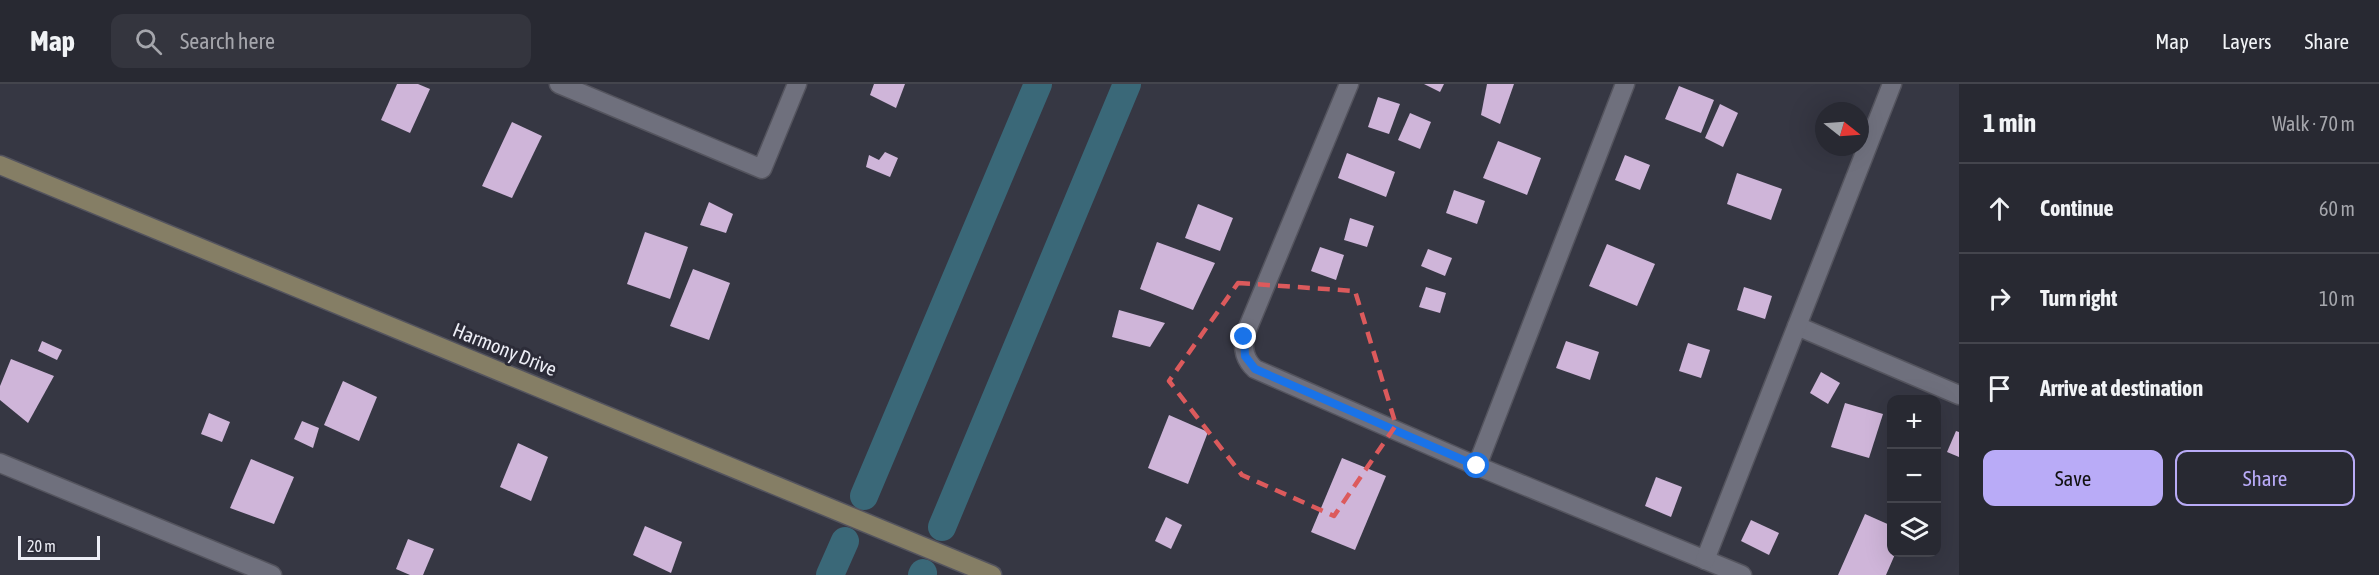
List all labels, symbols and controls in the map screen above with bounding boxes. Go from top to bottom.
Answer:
search box [111,14,531,68]
text: Map [30,25,75,57]
icon: search [132,25,165,58]
text: Search here [180,28,275,54]
text: Map [2155,29,2189,53]
text: Layers [2222,29,2272,53]
text: Share [2305,29,2349,53]
north arrow [1815,102,1869,156]
text: 1 min [1983,108,2036,138]
text: Walk · 70 m [2272,112,2355,135]
icon: ahead [1983,192,2016,225]
text: Continue [2040,195,2114,221]
text: 60 m [2319,197,2355,220]
icon: right [1983,282,2016,315]
text: Turn right [2040,285,2117,311]
text: 10 m [2319,287,2355,310]
street label: Harmony Drive [450,318,560,380]
route end [1230,323,1256,349]
icon: arrive [1983,372,2016,405]
text: Arrive at destination [2040,375,2203,401]
map controls [1887,395,1941,557]
button: + [1887,395,1941,449]
button: − [1887,449,1941,503]
button: Save [1983,450,2163,506]
button: Share [2175,450,2355,506]
route start [1463,452,1489,478]
button: layers [1887,503,1941,557]
scale bar [18,533,100,560]
text: 20 m [27,537,56,555]

